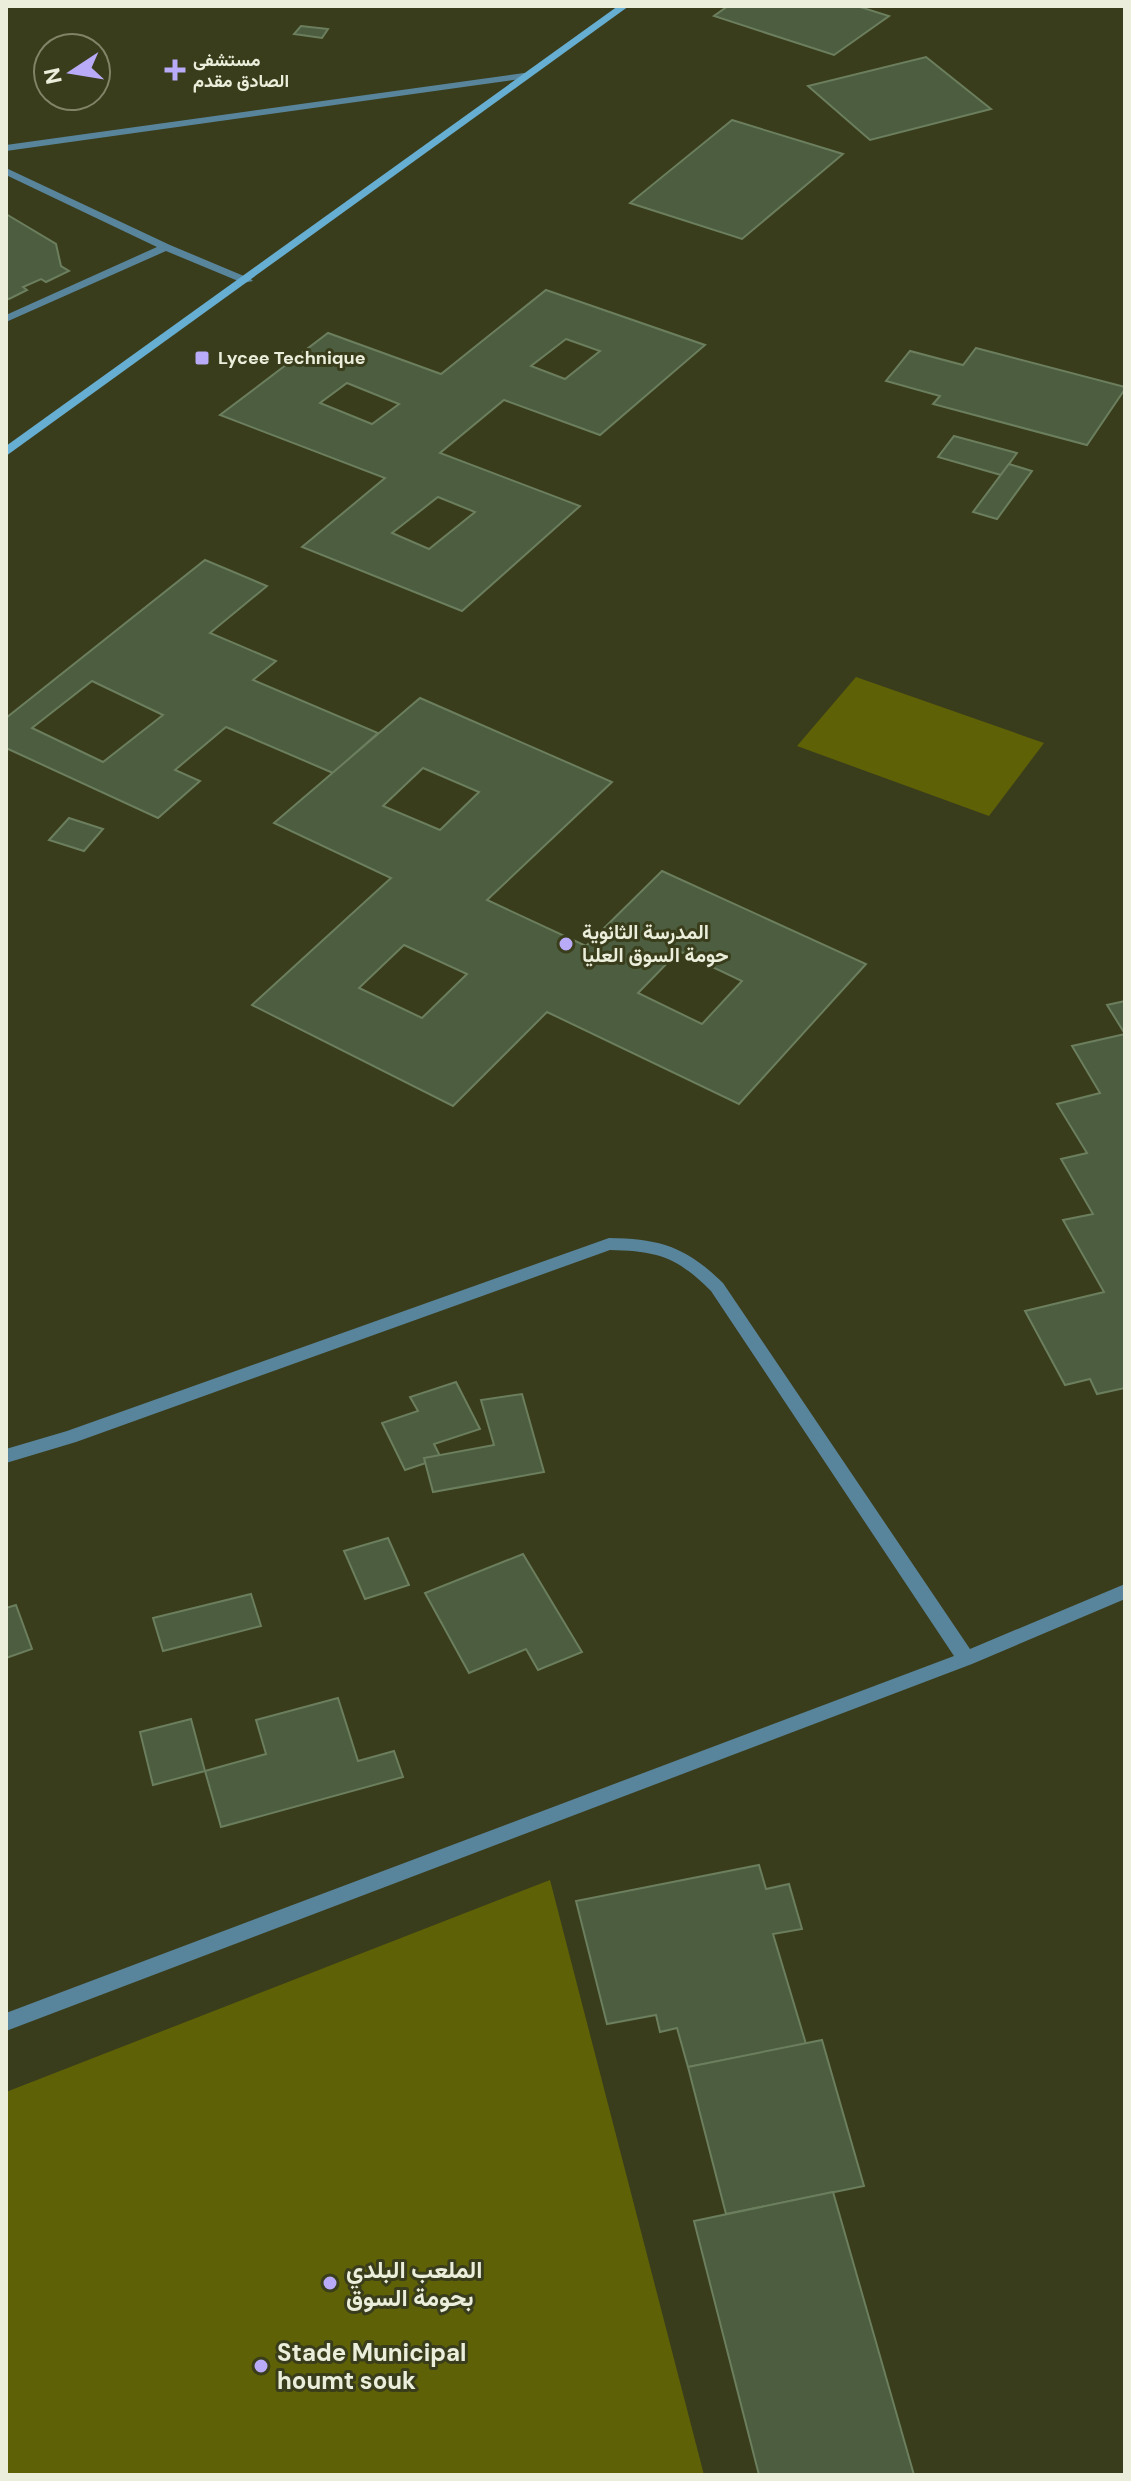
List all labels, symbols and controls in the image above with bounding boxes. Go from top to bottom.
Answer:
north arrow [32,32,112,112]
place label: مستشفى الصادق مقدم [193,48,289,93]
marker: مستشفى الصادق مقدم [164,59,186,81]
text: N [37,65,69,87]
place label: Lycee Technique [218,346,366,370]
marker: Lycee Technique [193,349,211,367]
place label: المدرسة الثانوية حومة السوق العليا [582,919,729,968]
marker: المدرسة الثانوية حومة السوق العليا [557,935,575,953]
place label: الملعب البلدي بحومة السوق [346,2254,482,2313]
marker: الملعب البلدي بحومة السوق [321,2274,339,2292]
place label: Stade Municipal houmt souk [277,2337,467,2396]
marker: Stade Municipal houmt souk [252,2357,270,2375]

